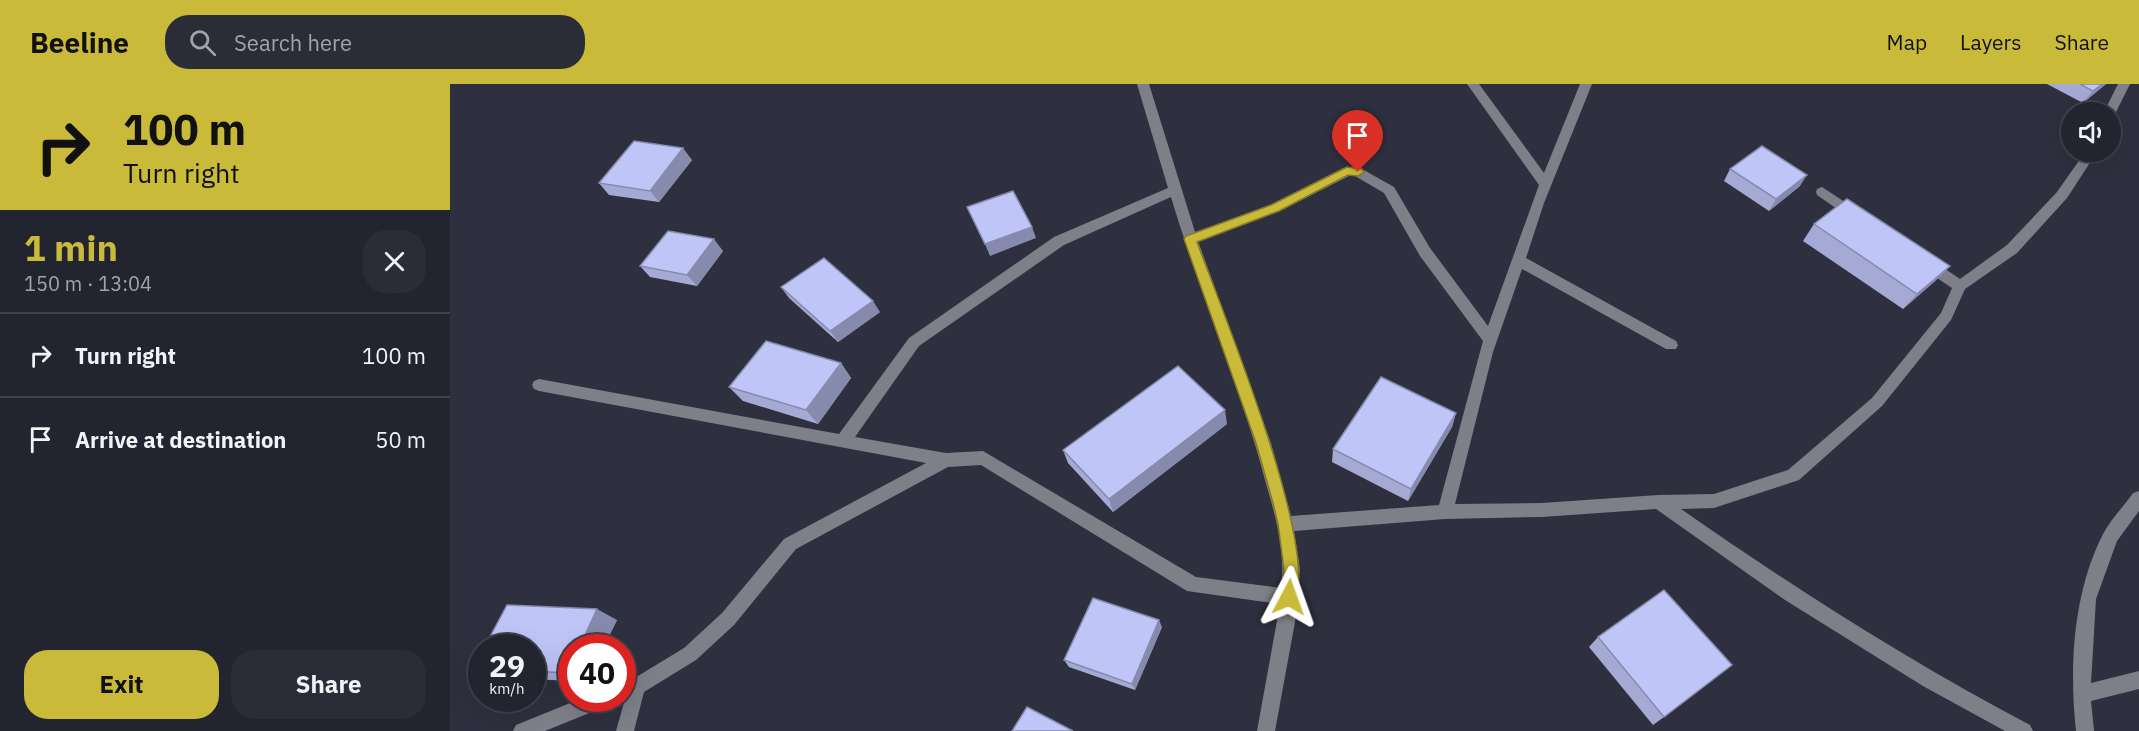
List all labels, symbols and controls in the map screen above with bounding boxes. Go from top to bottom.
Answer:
search box [165,15,585,69]
text: Beeline [30,24,129,61]
icon: search [186,26,219,59]
text: Search here [234,28,352,57]
text: Map [1887,28,1927,56]
text: Layers [1960,28,2022,56]
text: Share [2055,28,2109,56]
text: 100 m [123,102,246,157]
map controls [2061,102,2121,162]
button: sound [2061,102,2121,162]
icon: right [24,108,102,186]
pin [1332,110,1383,172]
icon: arrive [1341,119,1374,152]
text: Turn right [123,155,240,190]
text: 1 min [24,224,118,271]
button: close [363,230,426,293]
text: 150 m · 13:04 [24,270,152,297]
icon: right [24,339,57,372]
text: Turn right [75,341,176,370]
text: 100 m [362,341,426,370]
icon: arrive [24,423,57,456]
text: Arrive at destination [75,425,286,454]
text: 50 m [375,425,426,454]
position arrow [1257,565,1321,629]
speed limit sign: 40 [558,634,636,712]
text: 29 [489,646,525,685]
button: Exit [24,650,219,719]
button: Share [231,650,426,719]
text: km/h [489,679,525,698]

